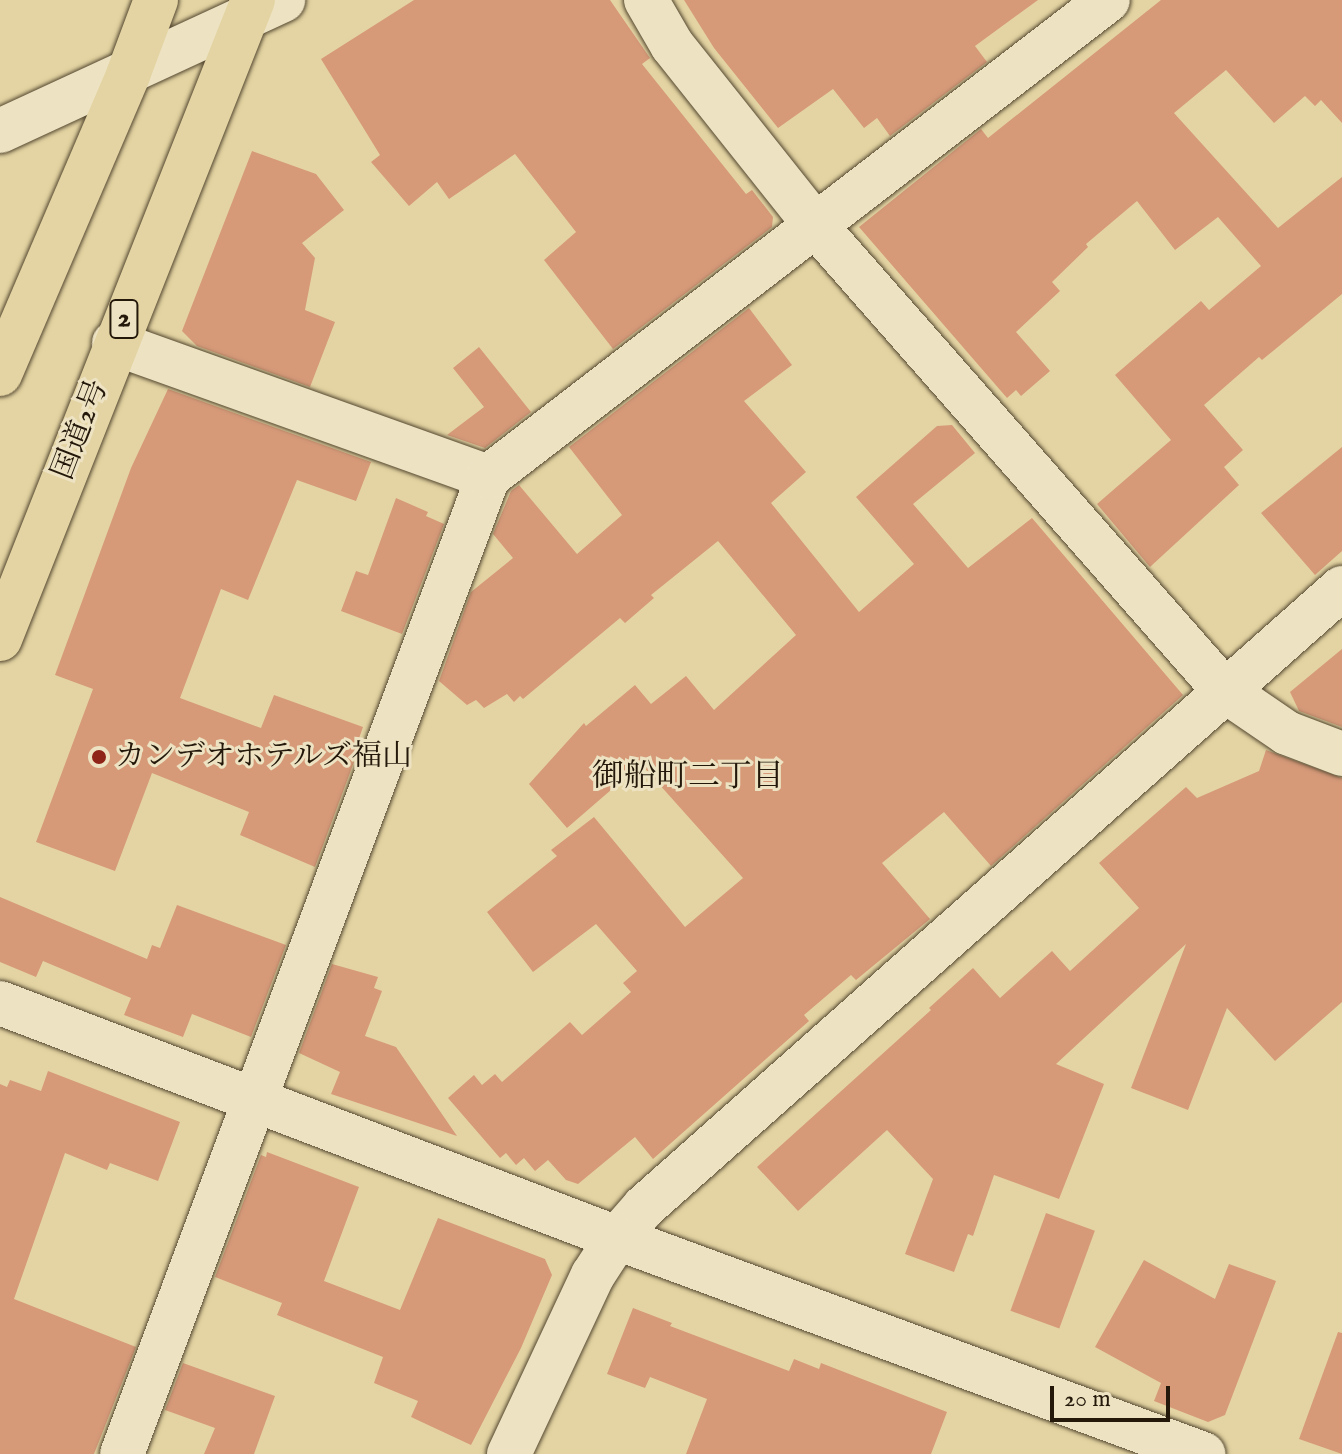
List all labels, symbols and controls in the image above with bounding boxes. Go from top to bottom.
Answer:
road number: 2 [108,295,140,343]
street label: 国道2号 [46,375,116,485]
place label: カンデオホテルズ福山 [115,739,415,775]
marker: カンデオホテルズ福山 [90,748,108,766]
district label: 御船町二丁目 [592,759,784,797]
scale bar [1054,1370,1174,1420]
text: 20 m [1064,1384,1111,1415]

